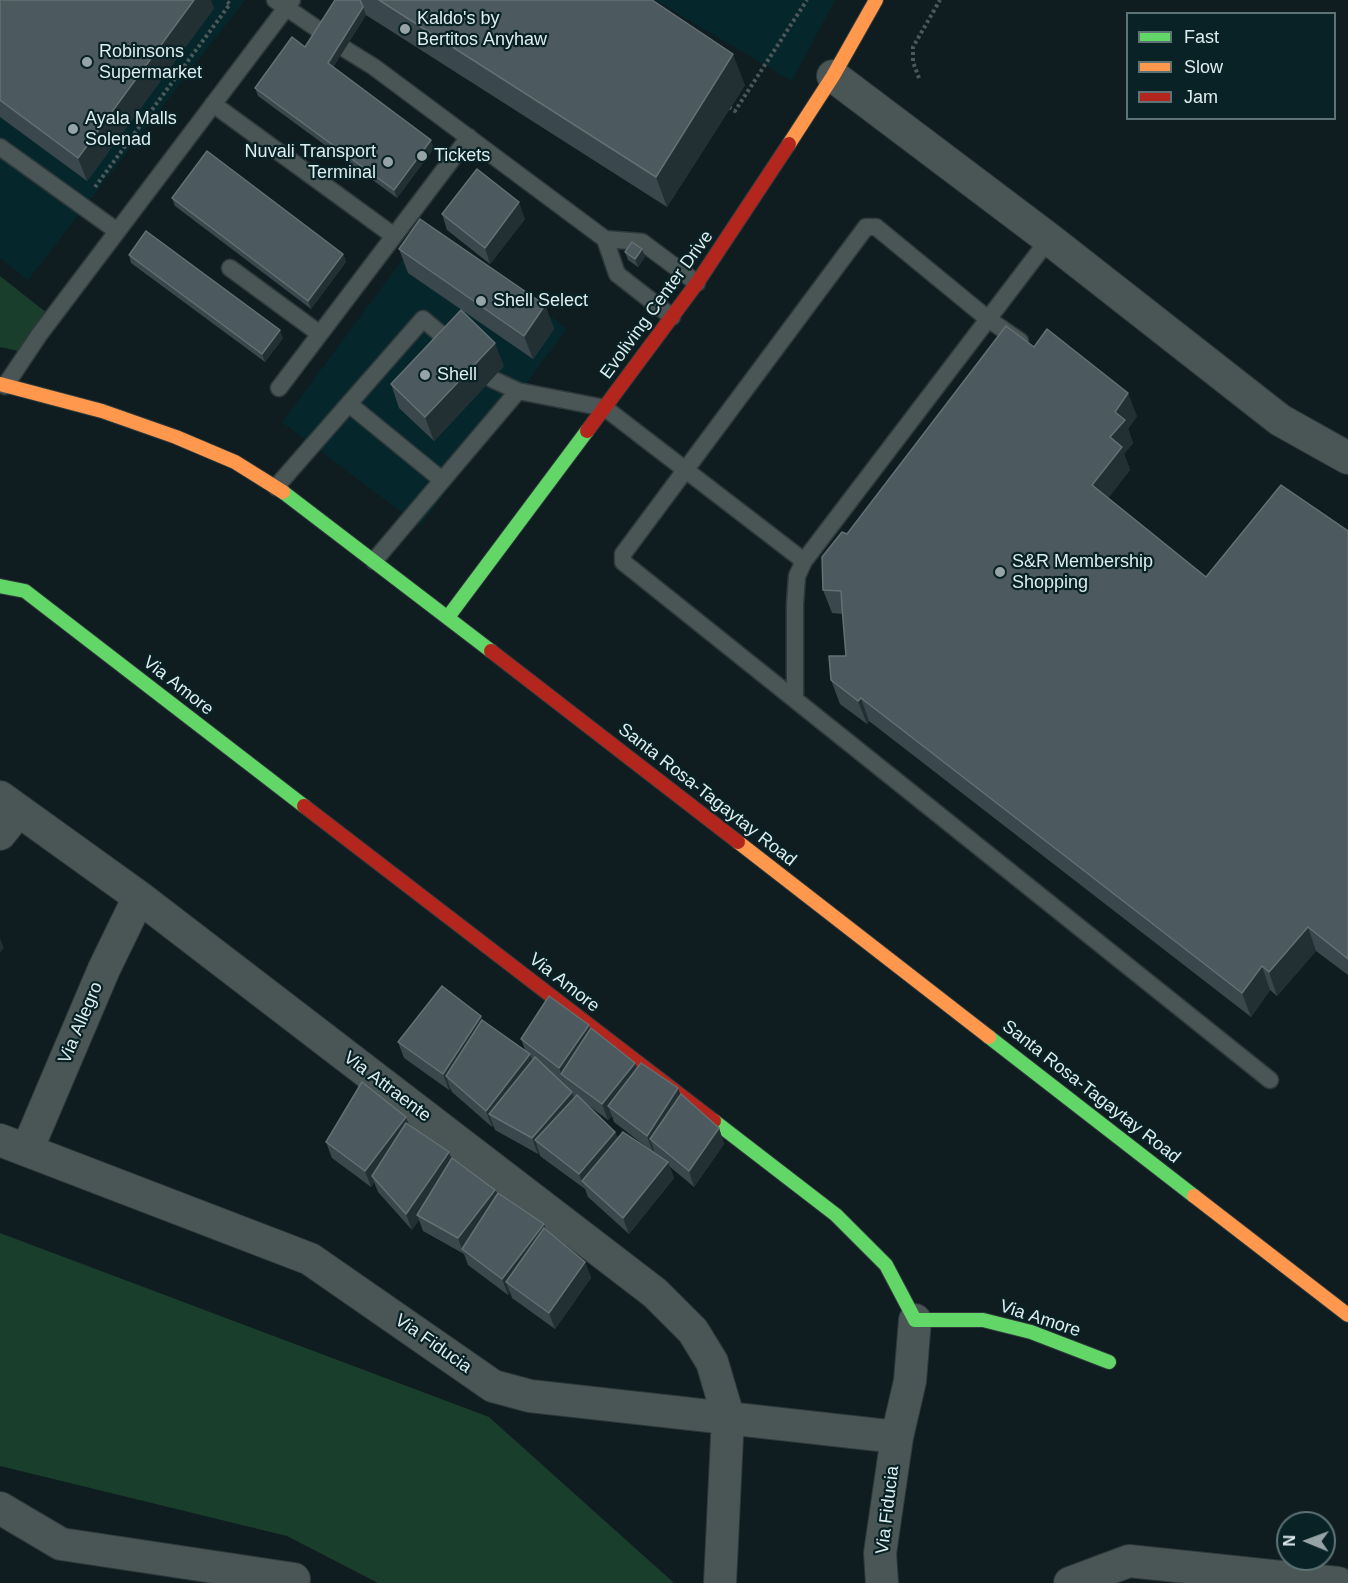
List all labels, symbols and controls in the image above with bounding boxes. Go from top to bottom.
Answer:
place label: Kaldo's by Bertitos Anyhaw [417,8,547,50]
legend [1126,12,1336,120]
marker: Kaldo's by Bertitos Anyhaw [398,22,412,36]
text: Fast [1184,27,1219,47]
place label: Robinsons Supermarket [99,41,202,84]
marker: Robinsons Supermarket [80,55,94,69]
text: Slow [1184,57,1223,77]
text: Jam [1184,87,1218,107]
place label: Ayala Malls Solenad [85,108,177,150]
marker: Ayala Malls Solenad [66,122,80,136]
place label: Nuvali Transport Terminal [245,141,376,184]
place label: Tickets [434,145,490,167]
marker: Tickets [415,149,429,163]
marker: Nuvali Transport Terminal [381,155,395,169]
street label: Evoliving Center Drive [596,227,718,383]
place label: Shell Select [493,290,588,312]
marker: Shell Select [474,294,488,308]
place label: Shell [437,364,477,386]
marker: Shell [418,368,432,382]
place label: S&R Membership Shopping [1012,551,1153,594]
marker: S&R Membership Shopping [993,565,1007,579]
street label: Via Amore [138,652,218,720]
street label: Santa Rosa-Tagaytay Road [614,719,800,871]
street label: Via Amore [524,949,604,1017]
street label: Via Allegro [54,979,108,1067]
street label: Santa Rosa-Tagaytay Road [998,1016,1184,1168]
street label: Via Attraente [339,1047,435,1127]
street label: Via Amore [997,1296,1083,1342]
street label: Via Fiducia [390,1310,476,1378]
street label: Via Fiducia [872,1465,904,1555]
north arrow [1276,1511,1336,1571]
text: N [1281,1535,1298,1547]

